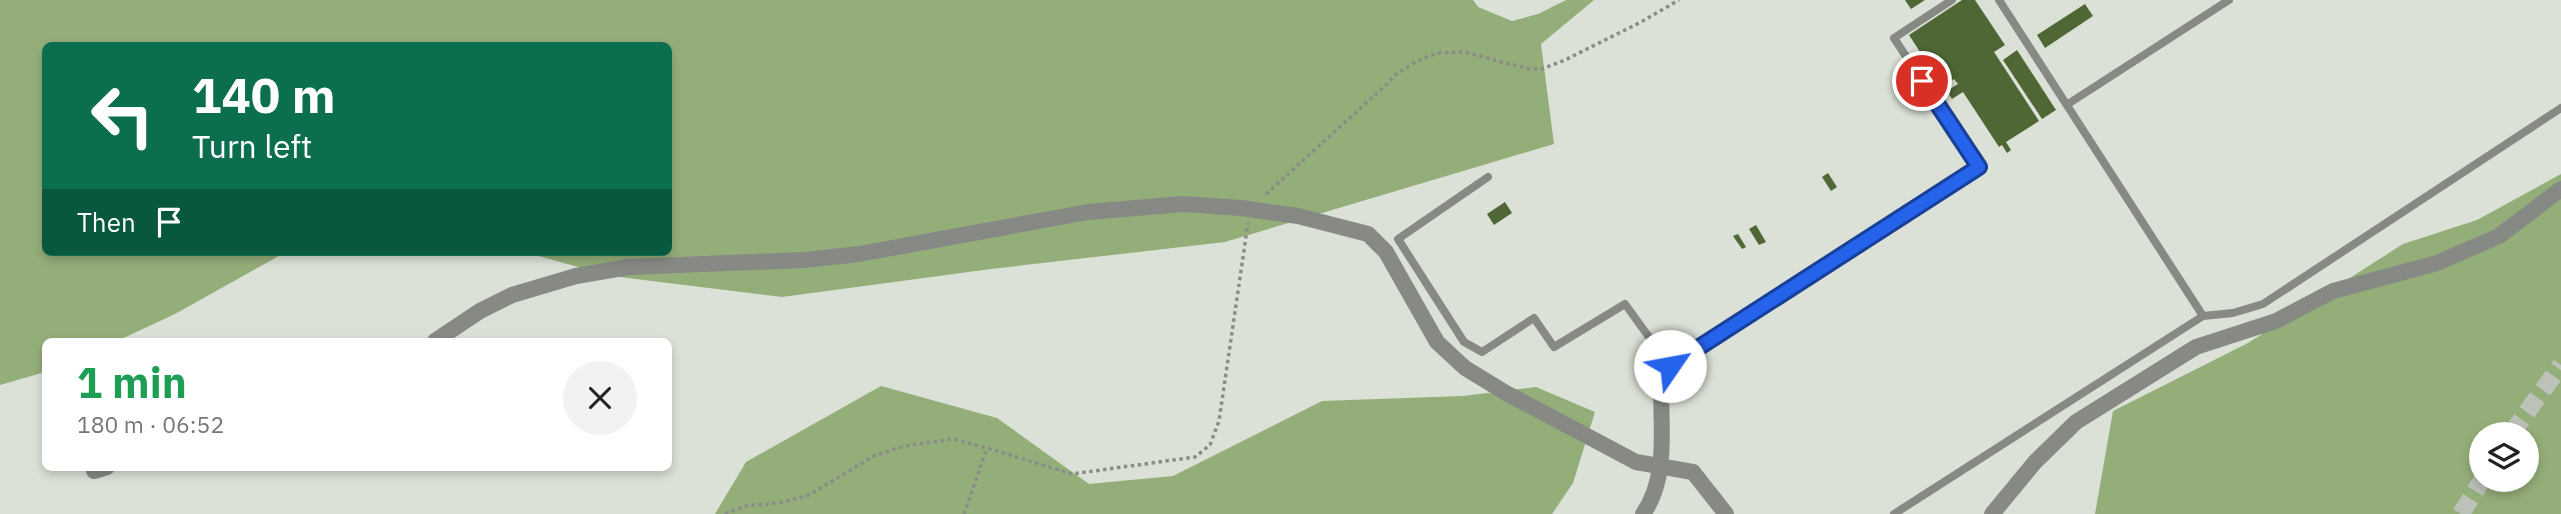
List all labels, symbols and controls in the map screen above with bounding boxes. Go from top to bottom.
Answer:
pin [1892,51,1952,111]
icon: arrive [1903,62,1941,100]
text: 140 m [192,63,336,126]
icon: left [77,70,168,161]
text: Turn left [192,125,312,167]
icon: arrive [150,203,188,241]
text: Then [77,205,136,239]
position arrow [1633,329,1707,403]
text: 1 min [77,355,187,410]
button: close [563,361,637,435]
text: 180 m · 06:52 [77,409,224,439]
map controls [2469,422,2539,492]
button: layers [2469,422,2539,492]

